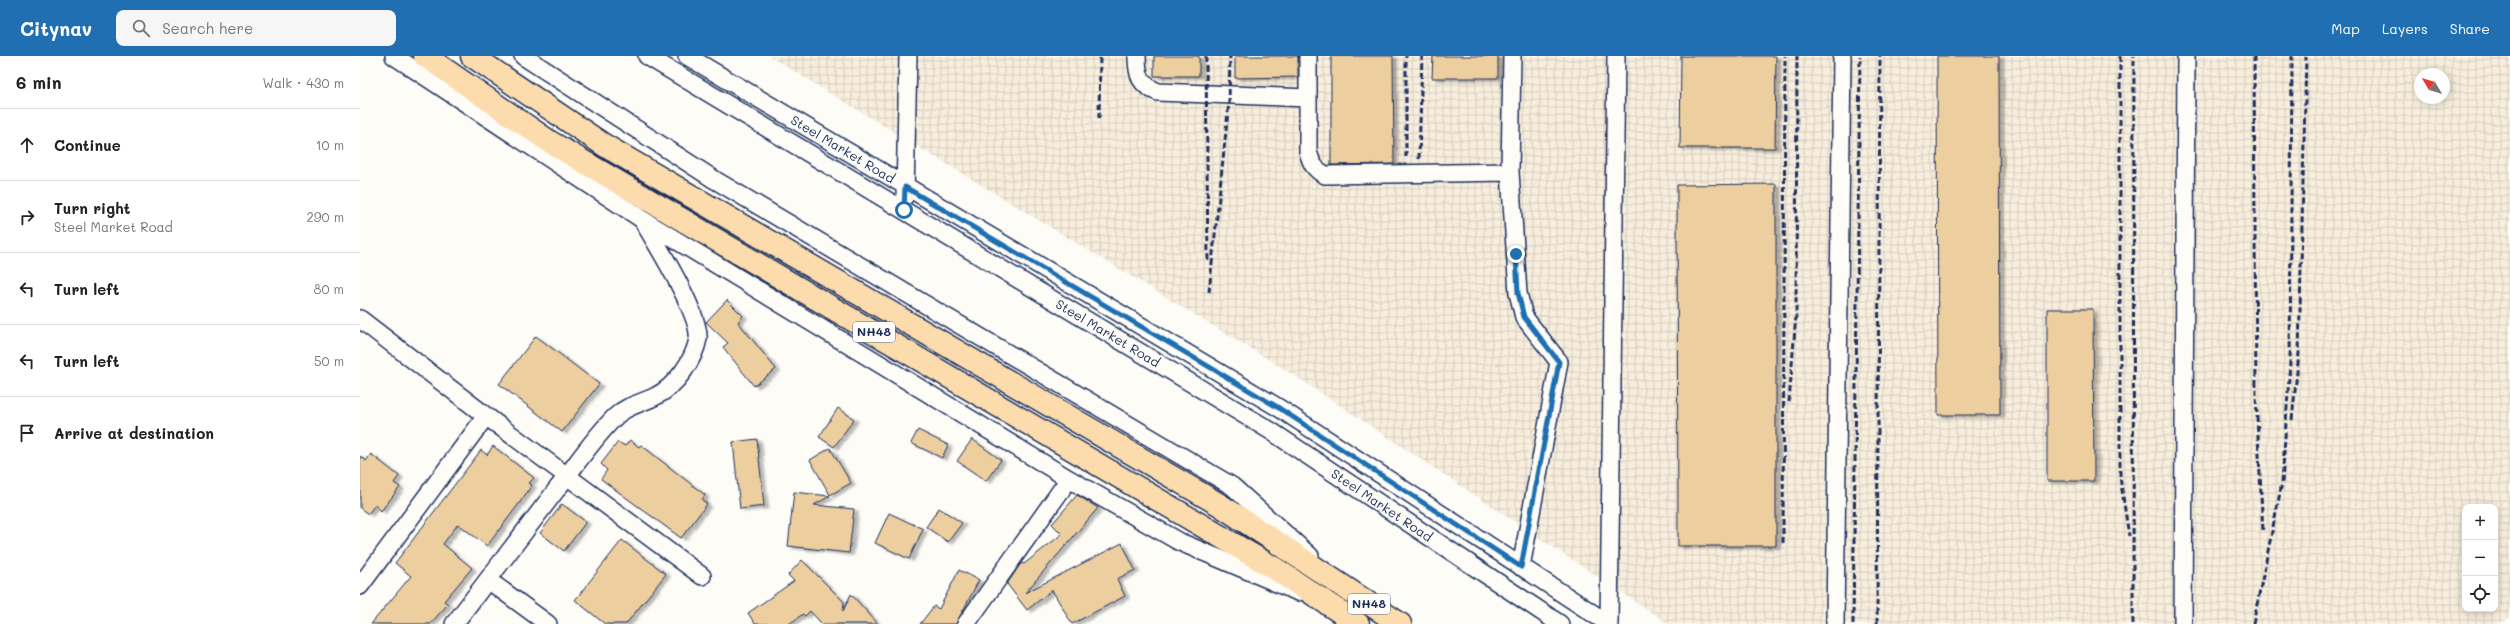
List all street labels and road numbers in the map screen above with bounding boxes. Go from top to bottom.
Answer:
street label: Steel Market Road [788,111,899,186]
street label: Steel Market Road [1053,295,1164,370]
road number: NH48 [853,322,895,342]
street label: Steel Market Road [1328,464,1436,545]
road number: NH48 [1348,594,1390,614]

